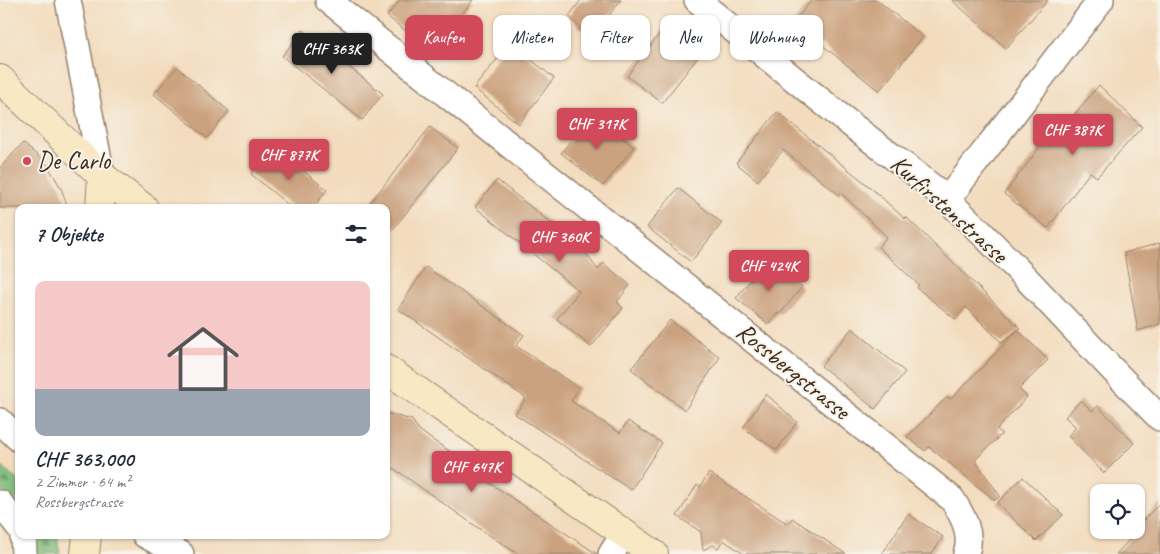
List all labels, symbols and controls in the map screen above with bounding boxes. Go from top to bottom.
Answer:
chip: Kaufen [405,15,483,60]
chip: Mieten [493,15,571,60]
chip: Filter [581,15,650,60]
chip: Neu [660,15,720,60]
chip: Wohnung [730,15,823,60]
pin: CHF 363K [280,32,384,75]
text: CHF 363K [303,39,361,59]
pin: CHF 317K [545,108,649,150]
text: CHF 317K [568,114,626,134]
pin: CHF 387K [1021,114,1125,156]
text: CHF 387K [1044,120,1102,140]
pin: CHF 877K [237,138,341,181]
place label: De Carlo [37,145,111,177]
text: CHF 877K [260,145,318,165]
street label: Kurfirstenstrasse [884,148,1016,271]
marker: De Carlo [21,155,33,167]
icon: filters [342,220,370,248]
pin: CHF 360K [508,220,612,263]
text: 7 Objekte [35,221,103,247]
text: CHF 360K [531,227,589,247]
pin: CHF 424K [717,250,821,292]
text: CHF 424K [740,256,798,276]
icon: home [158,314,248,404]
street label: Rossbergstrasse [730,315,858,428]
text: CHF 363,000 [35,446,133,472]
pin: CHF 647K [420,450,524,493]
text: CHF 647K [443,457,501,477]
text: 2 Zimmer · 64 m² [35,472,130,492]
map controls [1090,484,1145,539]
button: locate [1090,484,1145,539]
text: Rossbergstrasse [35,492,123,512]

